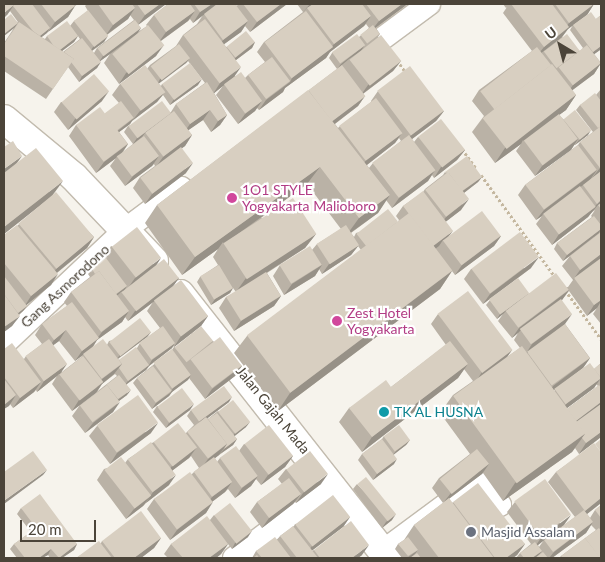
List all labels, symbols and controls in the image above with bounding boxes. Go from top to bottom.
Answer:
north arrow [535,20,585,70]
text: U [541,23,560,43]
place label: 1O1 STYLE Yogyakarta Malioboro [242,182,376,214]
marker: 1O1 STYLE Yogyakarta Malioboro [226,192,238,204]
street label: Gang Asmorodono [17,241,113,331]
place label: Zest Hotel Yogyakarta [347,305,415,338]
marker: Zest Hotel Yogyakarta [331,315,343,327]
street label: Jalan Gajah Mada [233,363,313,457]
place label: TK AL HUSNA [394,404,484,420]
marker: TK AL HUSNA [378,406,390,418]
scale bar [22,510,99,542]
text: 20 m [28,520,62,538]
place label: Masjid Assalam [481,524,575,540]
marker: Masjid Assalam [465,526,477,538]

